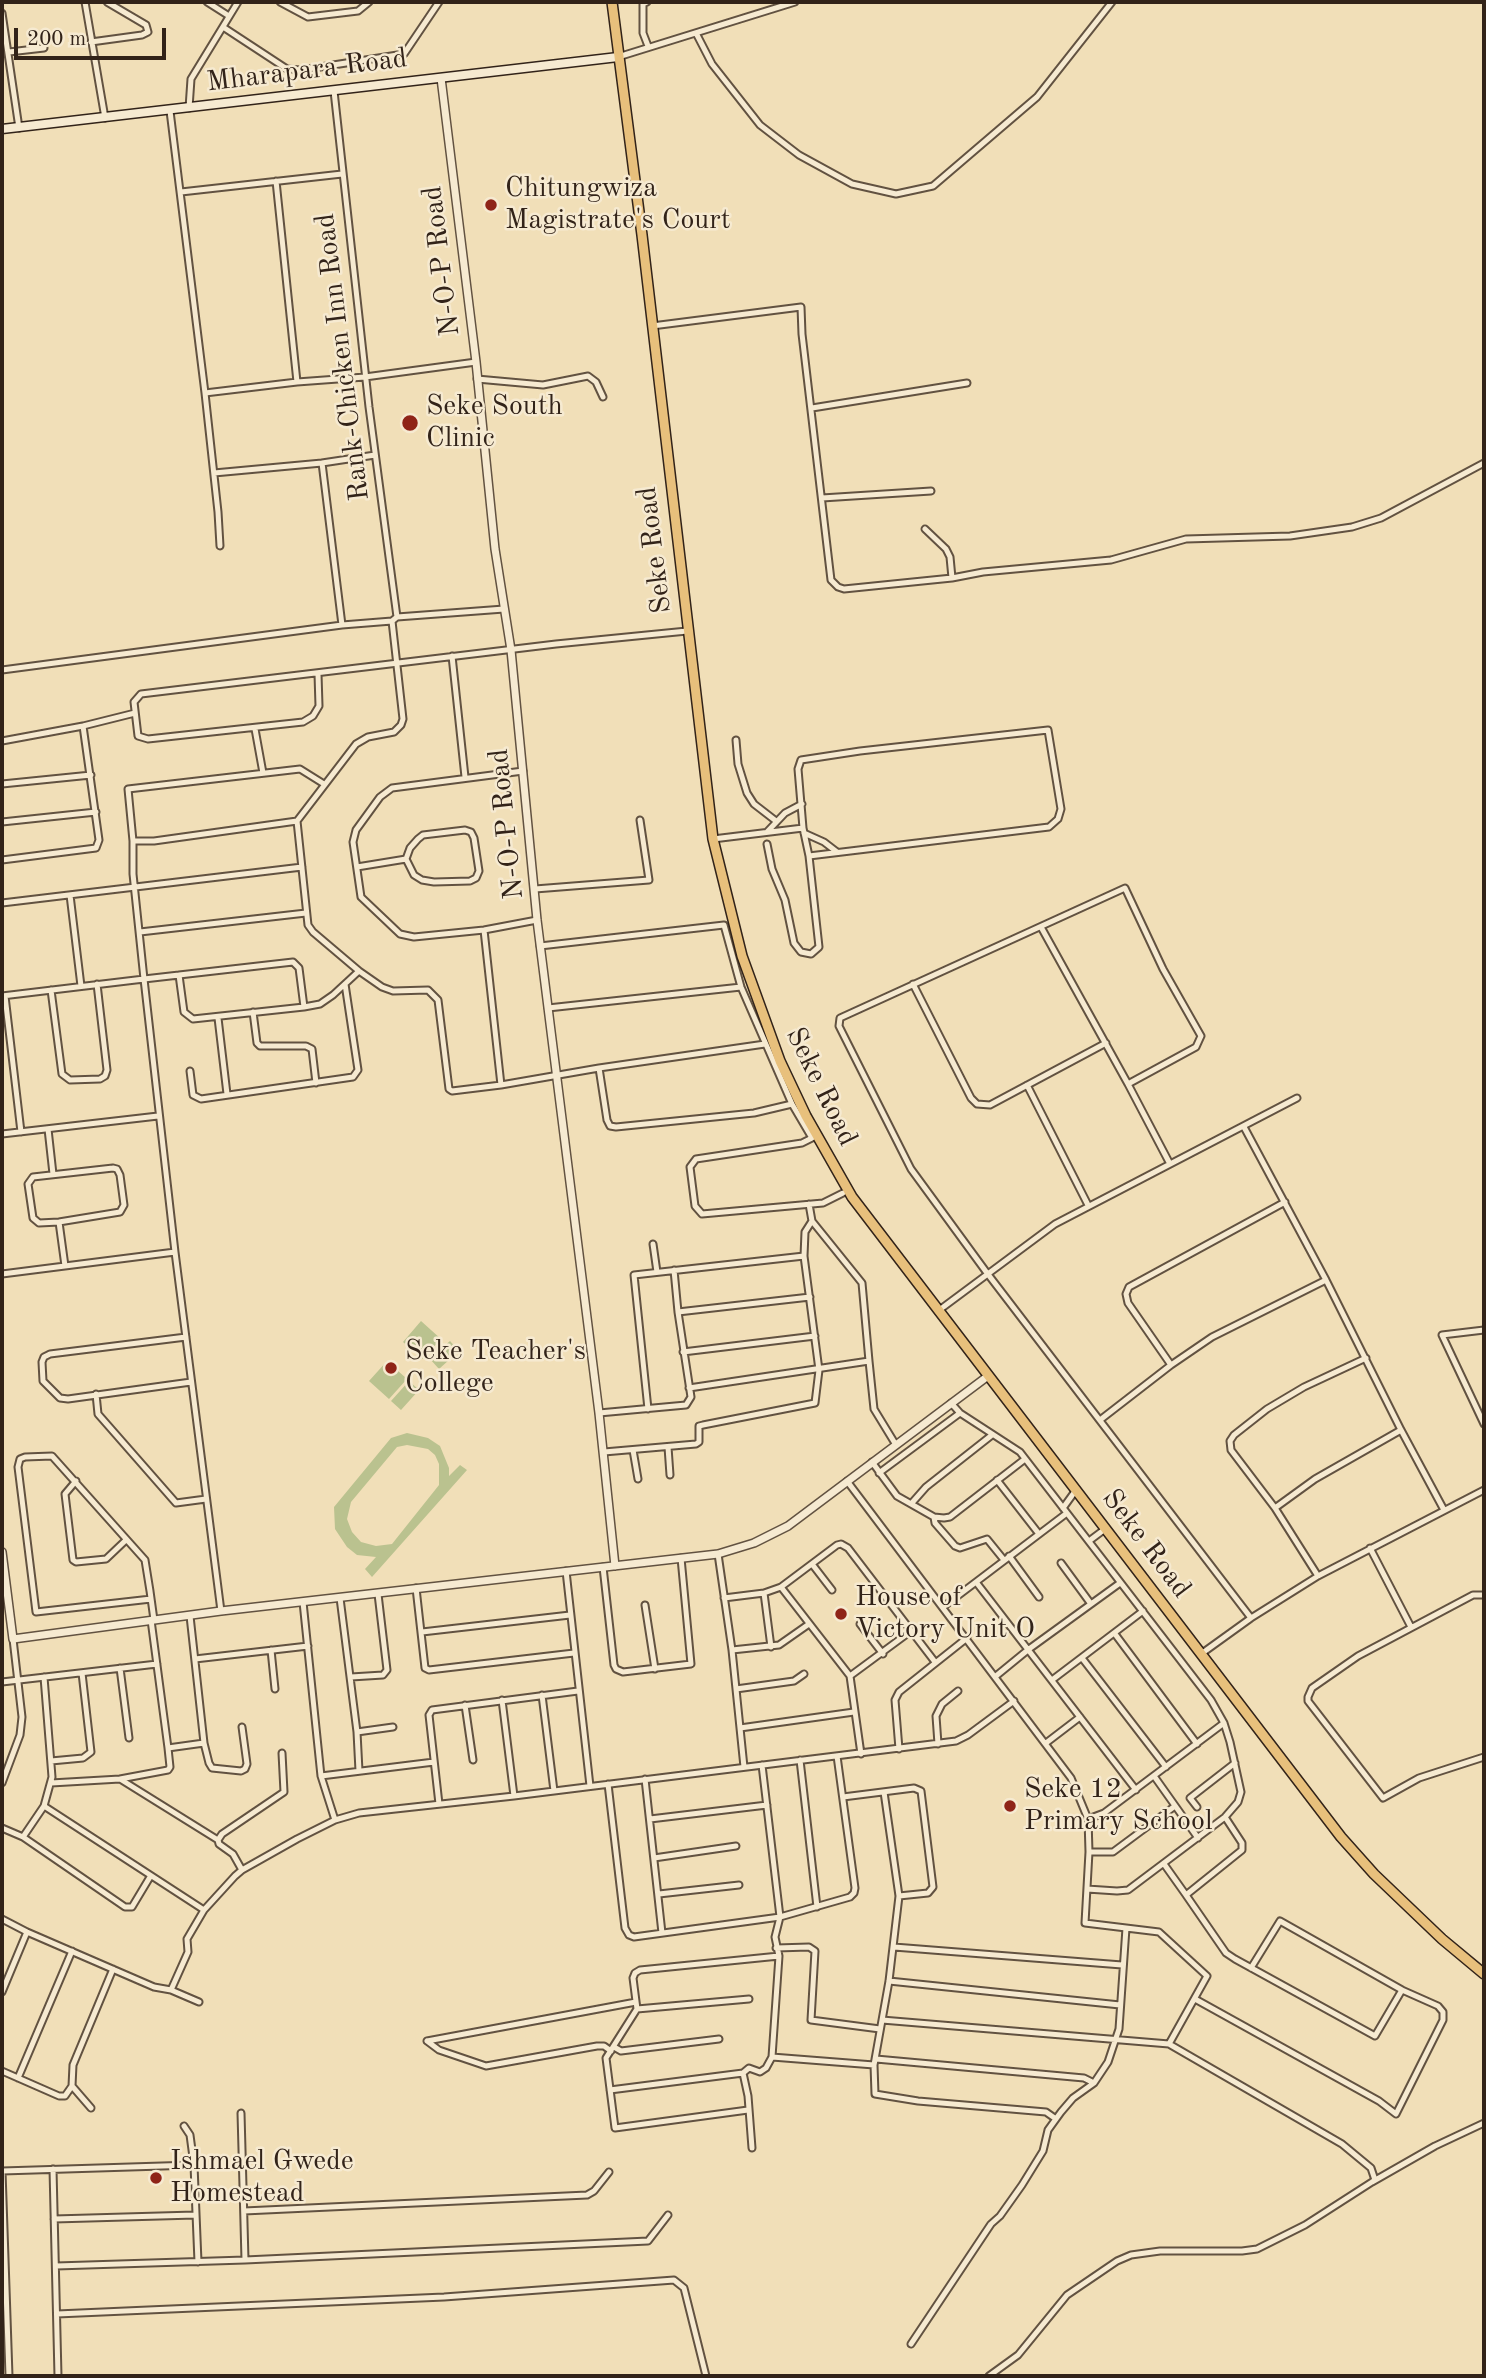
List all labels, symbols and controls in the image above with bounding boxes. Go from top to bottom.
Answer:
scale bar [18,14,170,58]
text: 200 m [27,29,86,50]
street label: Mharapara Road [205,42,409,100]
place label: Chitungwiza Magistrate's Court [505,172,731,238]
street label: N-O-P Road [416,184,468,338]
marker: Chitungwiza Magistrate's Court [483,197,499,213]
street label: Rank-Chicken Inn Road [309,211,377,503]
place label: Seke South Clinic [426,390,563,456]
marker: Seke South Clinic [400,413,420,433]
street label: Seke Road [631,484,679,616]
street label: N-O-P Road [482,747,532,901]
street label: Seke Road [778,1022,864,1152]
place label: Seke Teacher's College [405,1335,586,1401]
marker: Seke Teacher's College [383,1360,399,1376]
street label: Seke Road [1094,1483,1198,1605]
place label: House of Victory Unit O [855,1581,1035,1647]
marker: House of Victory Unit O [833,1606,849,1622]
place label: Seke 12 Primary School [1024,1773,1212,1839]
marker: Seke 12 Primary School [1002,1798,1018,1814]
place label: Ishmael Gwede Homestead [170,2145,354,2211]
marker: Ishmael Gwede Homestead [148,2170,164,2186]

